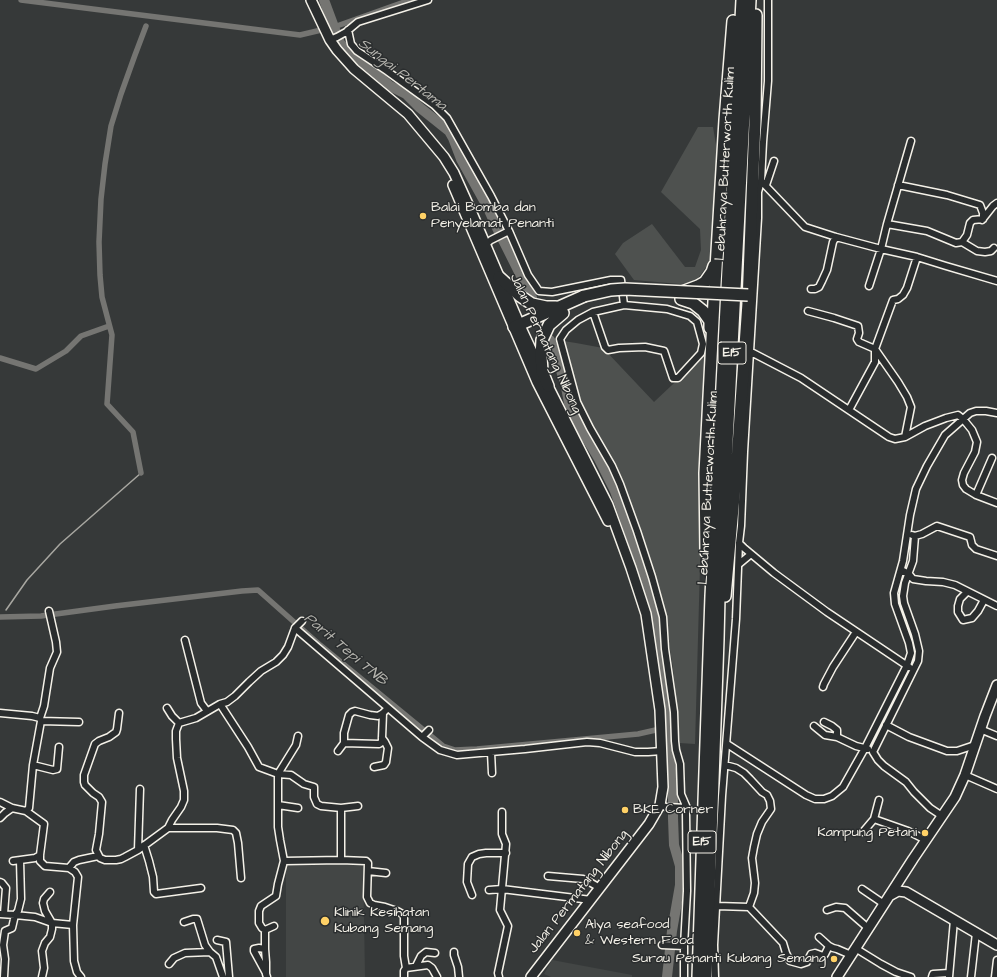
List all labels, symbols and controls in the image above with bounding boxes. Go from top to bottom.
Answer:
water label: Sungai Pertama [354,35,450,115]
street label: Lebuhraya Butterworth Kulim [713,67,739,261]
place label: Balai Bomba dan Penyelamat Penanti [431,200,554,232]
marker: Balai Bomba dan Penyelamat Penanti [418,211,428,221]
street label: Jalan Permatang Nibong [505,271,585,417]
road number: E15 [718,342,746,364]
street label: Lebuhraya Butterworth Kulim [696,391,722,585]
water label: Parit Tepi TNB [300,610,390,690]
place label: BKE Corner [633,802,713,818]
marker: BKE Corner [620,805,630,815]
place label: Kampung Petani [817,825,917,841]
street label: Jalan Permatang Nibong [526,827,632,957]
marker: Kampung Petani [920,828,930,838]
road number: E15 [688,831,716,853]
place label: Klinik Kesihatan Kubang Semang [334,905,433,938]
marker: Klinik Kesihatan Kubang Semang [319,915,331,927]
place label: Alya seafood & Western Food [585,917,694,950]
marker: Alya seafood & Western Food [572,928,582,938]
place label: Surau Penanti Kubang Semang [632,951,826,967]
marker: Surau Penanti Kubang Semang [829,954,839,964]

